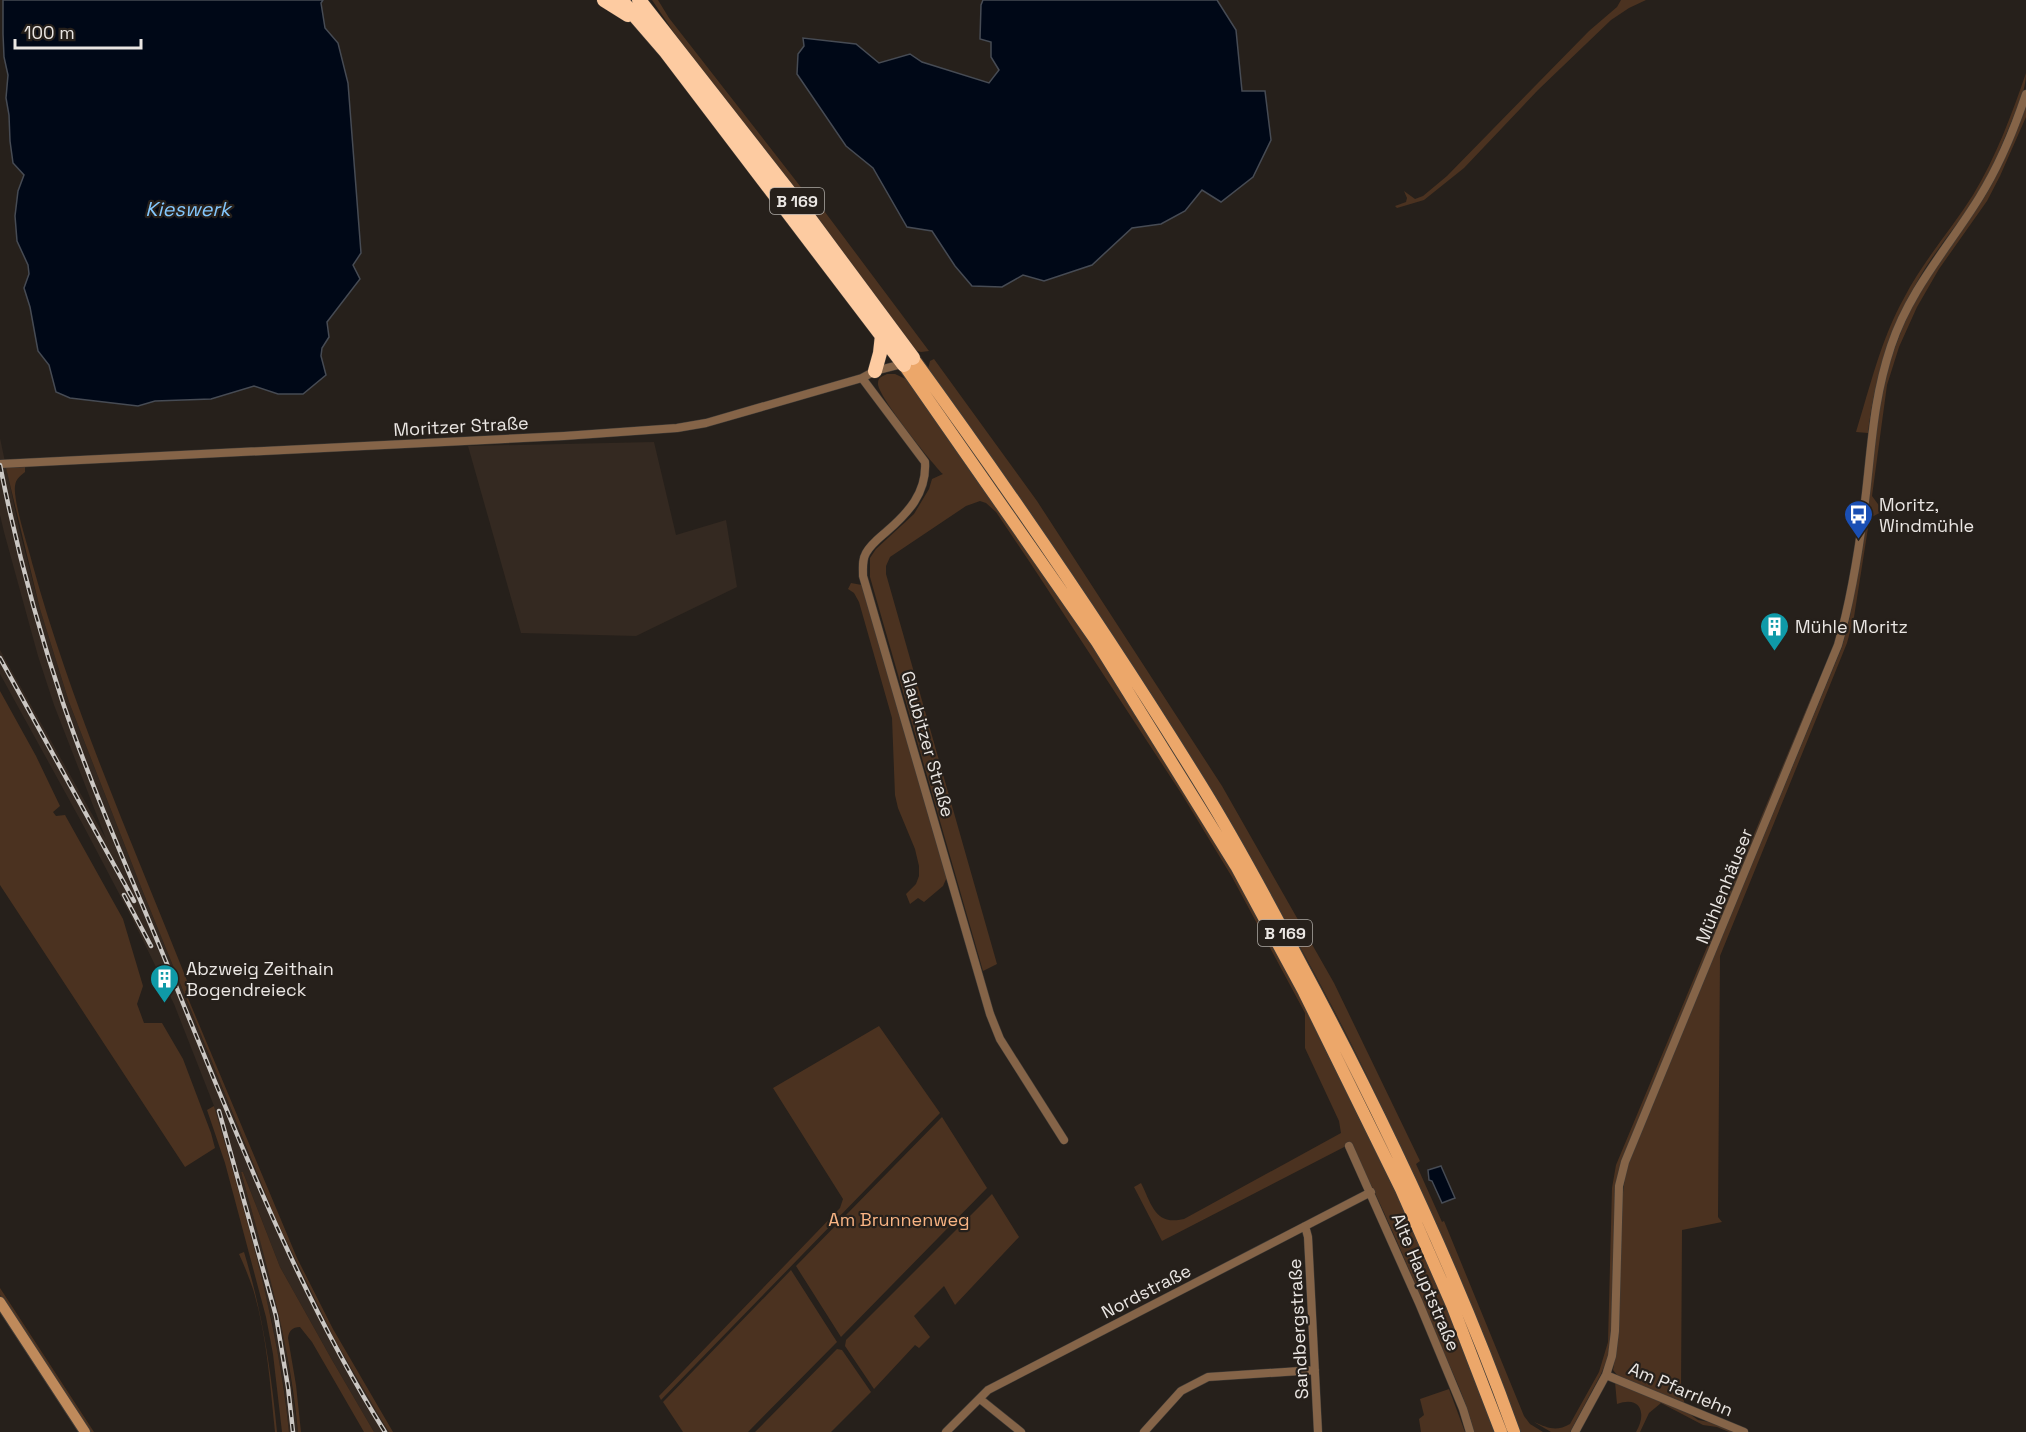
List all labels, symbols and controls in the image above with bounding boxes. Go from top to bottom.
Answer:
scale bar [15,12,141,50]
text: 100 m [24,21,75,44]
road number: B 169 [770,188,824,214]
water label: Kieswerk [145,196,233,222]
street label: Moritzer Straße [393,411,529,441]
place label: Moritz, Windmühle [1879,493,1974,537]
bus stop icon: Moritz, Windmühle [1842,498,1874,540]
building icon: Mühle Moritz [1758,610,1790,652]
place label: Mühle Moritz [1795,615,1908,638]
street label: Glaubitzer Straße [896,668,960,820]
street label: Mühlenhäuser [1690,825,1758,947]
road number: B 169 [1258,920,1312,946]
place label: Abzweig Zeithain Bogendreieck [186,957,334,1001]
building icon: Abzweig Zeithain Bogendreieck [149,962,181,1004]
park label: Am Brunnenweg [828,1208,970,1231]
street label: Alte Hauptstraße [1387,1209,1465,1355]
street label: Sandbergstraße [1283,1258,1313,1400]
street label: Nordstraße [1097,1259,1195,1323]
street label: Am Pfarrlehn [1625,1357,1737,1421]

